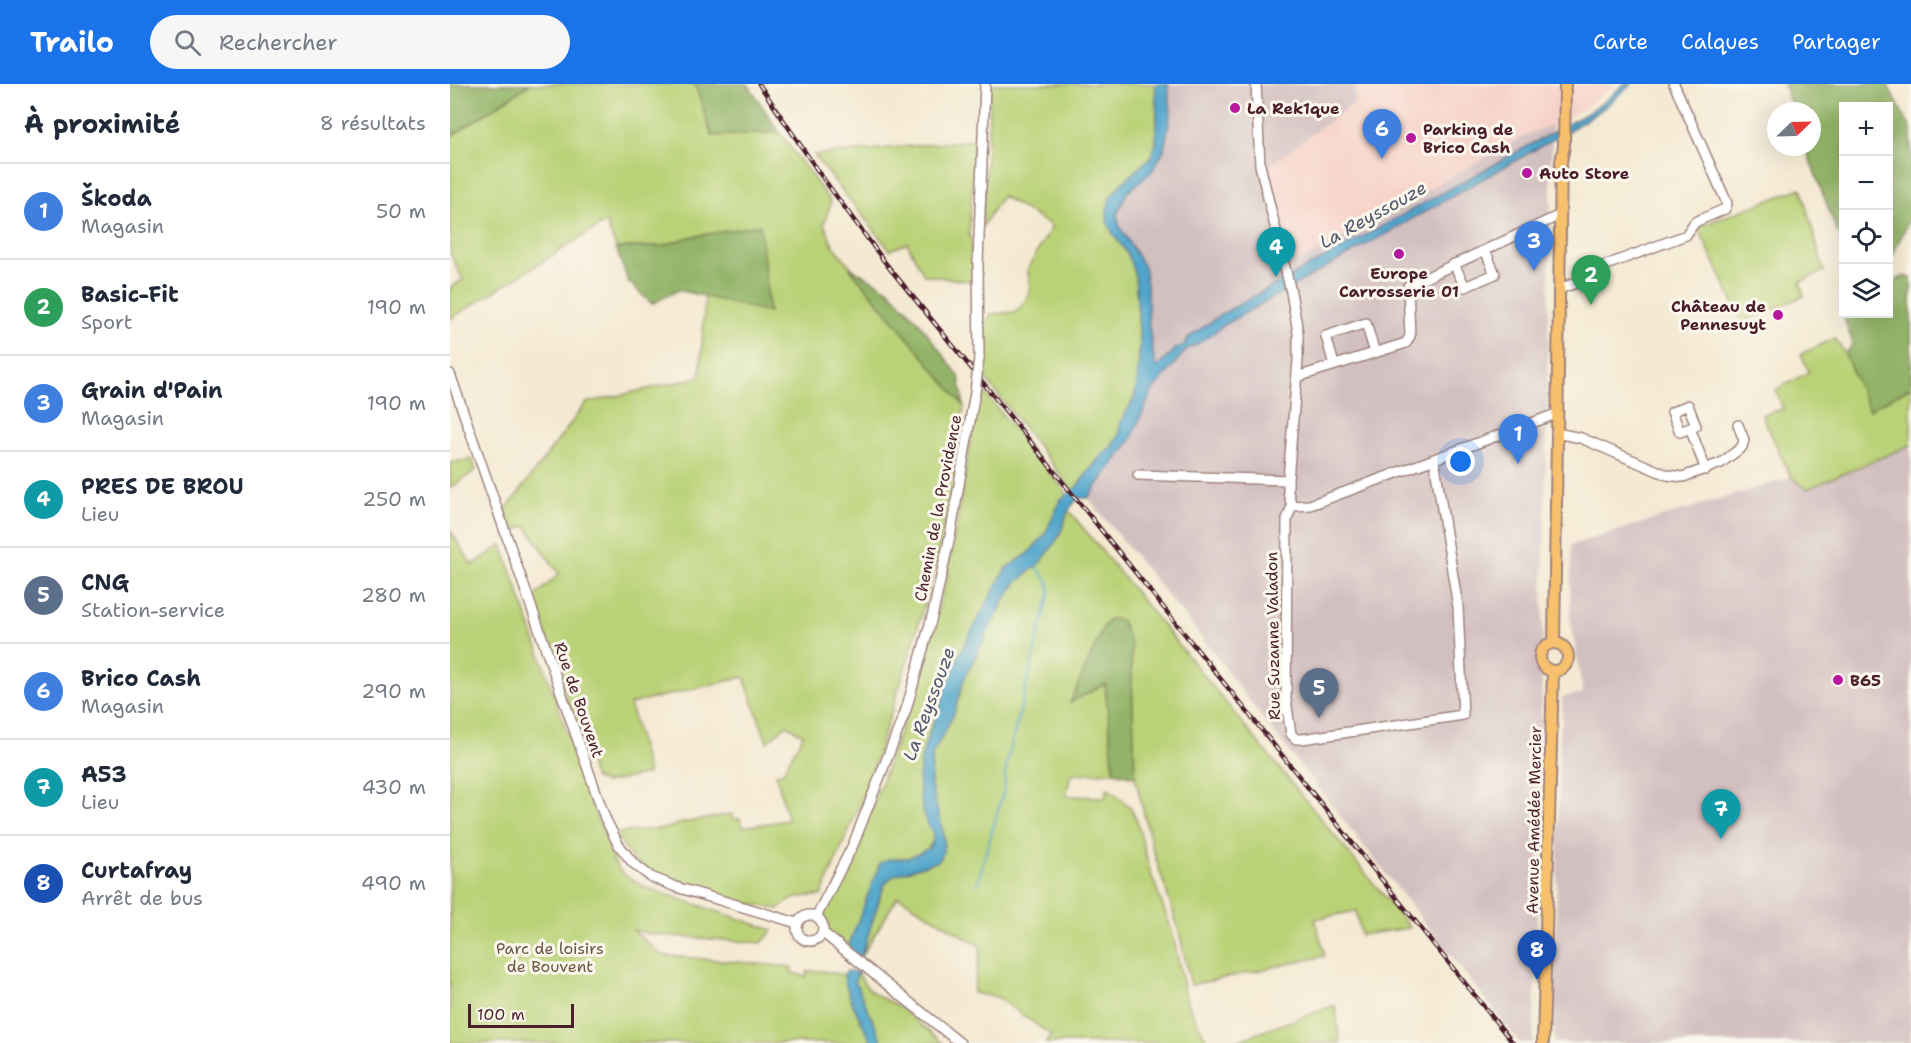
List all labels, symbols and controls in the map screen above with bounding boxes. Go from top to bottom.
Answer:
search box [150,15,570,69]
text: Trailo [30,23,114,61]
icon: search [171,26,204,59]
text: Rechercher [219,28,338,57]
text: Carte [1593,28,1648,56]
text: Calques [1681,28,1759,56]
text: Partager [1792,28,1881,56]
place label: La Rek1que [1247,98,1340,119]
marker: La Rek1que [1228,101,1242,115]
north arrow [1767,102,1821,156]
map controls [1839,102,1893,318]
button: + [1839,102,1893,156]
text: À proximité [24,106,180,141]
text: 8 résultats [320,110,426,136]
pin: 6 [1362,110,1402,159]
place label: Parking de Brico Cash [1423,119,1514,158]
marker: Parking de Brico Cash [1404,131,1418,145]
button: − [1839,156,1893,210]
place label: Auto Store [1539,163,1630,184]
marker: Auto Store [1520,166,1534,180]
water label: La Reyssouze [1315,176,1431,254]
text: Škoda [81,184,152,213]
text: 1 [39,198,48,224]
text: 50 m [376,198,426,224]
button: locate [1839,210,1893,264]
text: Magasin [81,213,164,239]
pin: 3 [1514,222,1554,271]
pin: 4 [1256,228,1296,277]
marker: Europe Carrosserie 01 [1392,247,1406,261]
pin: 2 [1572,256,1610,305]
place label: Europe Carrosserie 01 [1339,263,1459,302]
button: layers [1839,264,1893,318]
text: Basic-Fit [81,280,179,309]
text: 2 [37,294,51,320]
text: 190 m [367,294,426,320]
place label: Château de Pennesuyt [1671,296,1766,335]
marker: Château de Pennesuyt [1771,308,1785,322]
text: Sport [81,309,132,335]
text: Grain d'Pain [81,376,223,405]
text: 3 [37,390,51,416]
text: 190 m [367,390,426,416]
text: Magasin [81,405,164,431]
street label: Chemin de la Providence [910,413,966,603]
pin: 1 [1498,414,1538,464]
your location [1446,447,1475,476]
text: PRES DE BROU [81,472,243,501]
text: 4 [37,486,51,512]
text: 250 m [362,486,426,512]
text: Lieu [81,501,119,527]
street label: Rue Suzanne Valadon [1261,552,1285,720]
text: CNG [81,568,129,597]
text: 5 [37,582,50,608]
text: 280 m [361,582,426,608]
text: Station-service [81,597,225,623]
street label: Rue de Bouvent [549,639,609,761]
water label: La Reyssouze [897,644,961,764]
text: Brico Cash [81,664,201,693]
pin: 5 [1300,668,1338,718]
place label: B65 [1850,670,1881,691]
marker: B65 [1831,673,1845,687]
text: 6 [37,678,51,704]
text: 290 m [361,678,426,704]
text: Magasin [81,693,164,719]
street label: Avenue Amédée Mercier [1522,726,1546,914]
text: A53 [81,760,127,789]
text: 7 [37,774,51,800]
text: 430 m [362,774,426,800]
text: Lieu [81,789,119,815]
pin: 7 [1702,790,1740,839]
text: Curtafray [81,856,192,885]
text: 8 [37,870,51,896]
text: 490 m [361,870,426,896]
text: Arrêt de bus [81,885,203,911]
pin: 8 [1518,930,1556,980]
park label: Parc de loisirs de Bouvent [496,938,604,977]
scale bar [468,1001,574,1028]
text: 100 m [477,1004,525,1025]

